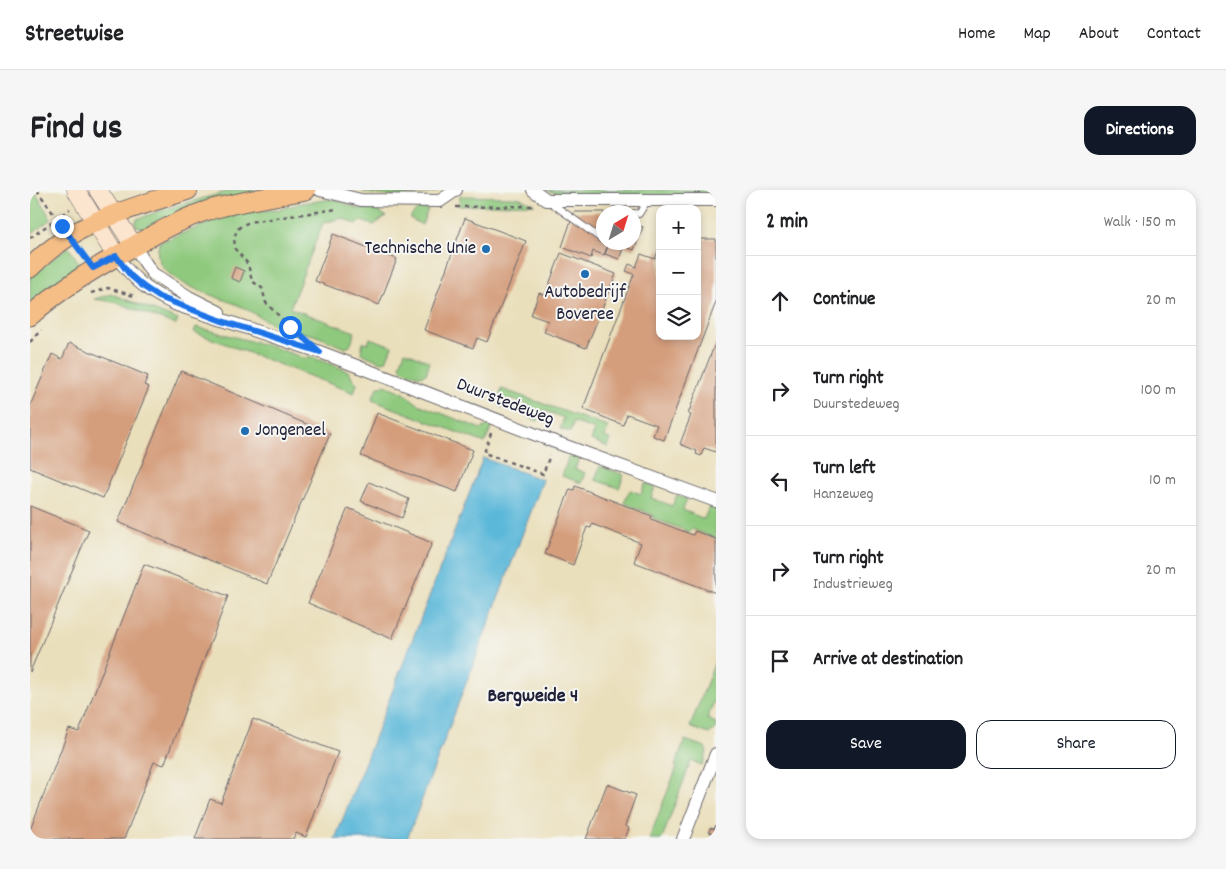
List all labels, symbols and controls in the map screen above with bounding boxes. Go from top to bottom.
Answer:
text: Streetwise [25,18,124,52]
text: Home [958,22,995,47]
text: Map [1023,22,1051,47]
text: About [1079,22,1119,47]
text: Contact [1147,22,1201,47]
text: Find us [30,105,122,155]
button: Directions [1084,106,1196,155]
north arrow [596,205,641,250]
map controls [656,205,701,340]
button: + [656,205,701,250]
text: 2 min [766,208,808,238]
text: Walk · 150 m [1104,211,1176,234]
route end [51,215,74,238]
place label: Technische Unie [365,236,476,263]
marker: Technische Unie [480,243,492,255]
button: − [656,250,701,295]
marker: Autobedrijf Boveree [579,268,591,280]
place label: Autobedrijf Boveree [544,280,627,329]
icon: ahead [766,287,794,315]
text: Continue [813,287,875,314]
text: 20 m [1146,289,1176,312]
button: layers [656,295,701,340]
route start [279,316,302,339]
text: Turn right [813,366,884,393]
street label: Duurstedeweg [452,372,558,434]
icon: right [766,377,794,405]
text: 100 m [1140,379,1176,402]
text: Duurstedeweg [813,393,900,416]
place label: Jongeneel [255,418,326,445]
marker: Jongeneel [239,425,251,437]
text: Turn left [813,456,876,483]
icon: left [766,467,794,495]
text: 10 m [1149,469,1176,492]
text: Hanzeweg [813,483,874,506]
text: Turn right [813,546,884,573]
icon: right [766,557,794,585]
text: 20 m [1146,559,1176,582]
text: Industrieweg [813,573,893,596]
icon: arrive [766,647,794,675]
text: Arrive at destination [813,647,963,674]
district label: Bergweide 4 [488,683,578,711]
button: Save [766,720,966,769]
button: Share [976,720,1176,769]

